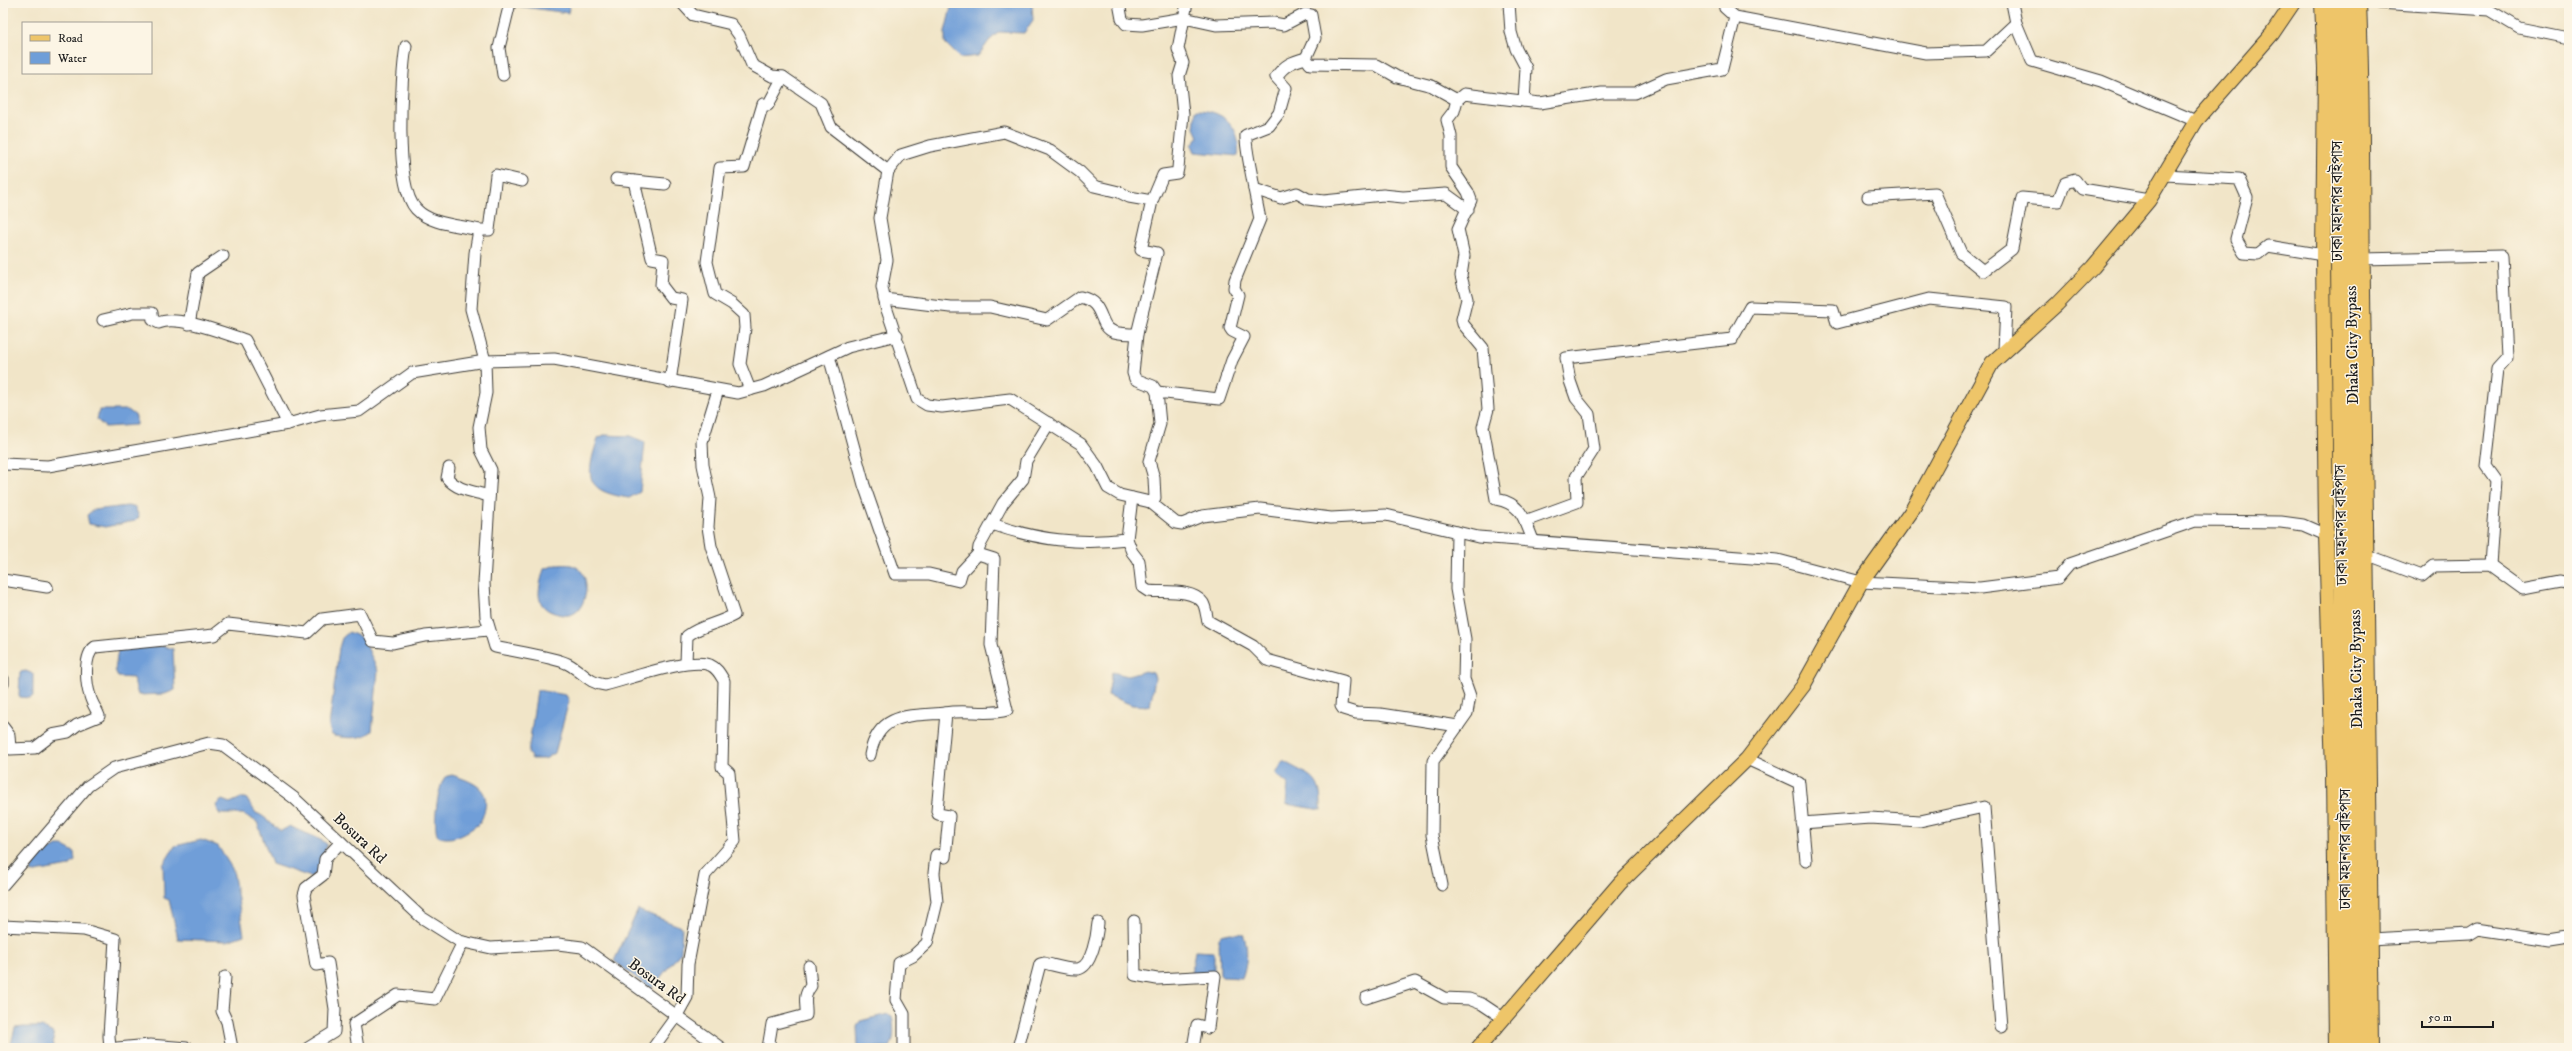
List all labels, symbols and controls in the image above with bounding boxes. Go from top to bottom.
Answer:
legend [22,22,152,74]
text: Road [58,31,83,46]
text: Water [57,51,87,66]
street label: ঢাকা মহানগর বাইপাস [2326,139,2347,262]
street label: Dhaka City Bypass [2341,285,2363,405]
street label: ঢাকা মহানগর বাইপাস [2329,463,2352,586]
street label: Dhaka City Bypass [2345,609,2367,729]
street label: ঢাকা মহানগর বাইপাস [2334,787,2355,910]
street label: Bosura Rd [329,808,391,868]
street label: Bosura Rd [625,954,689,1008]
scale bar [2422,1003,2493,1029]
text: 50 m [2428,1010,2452,1025]

